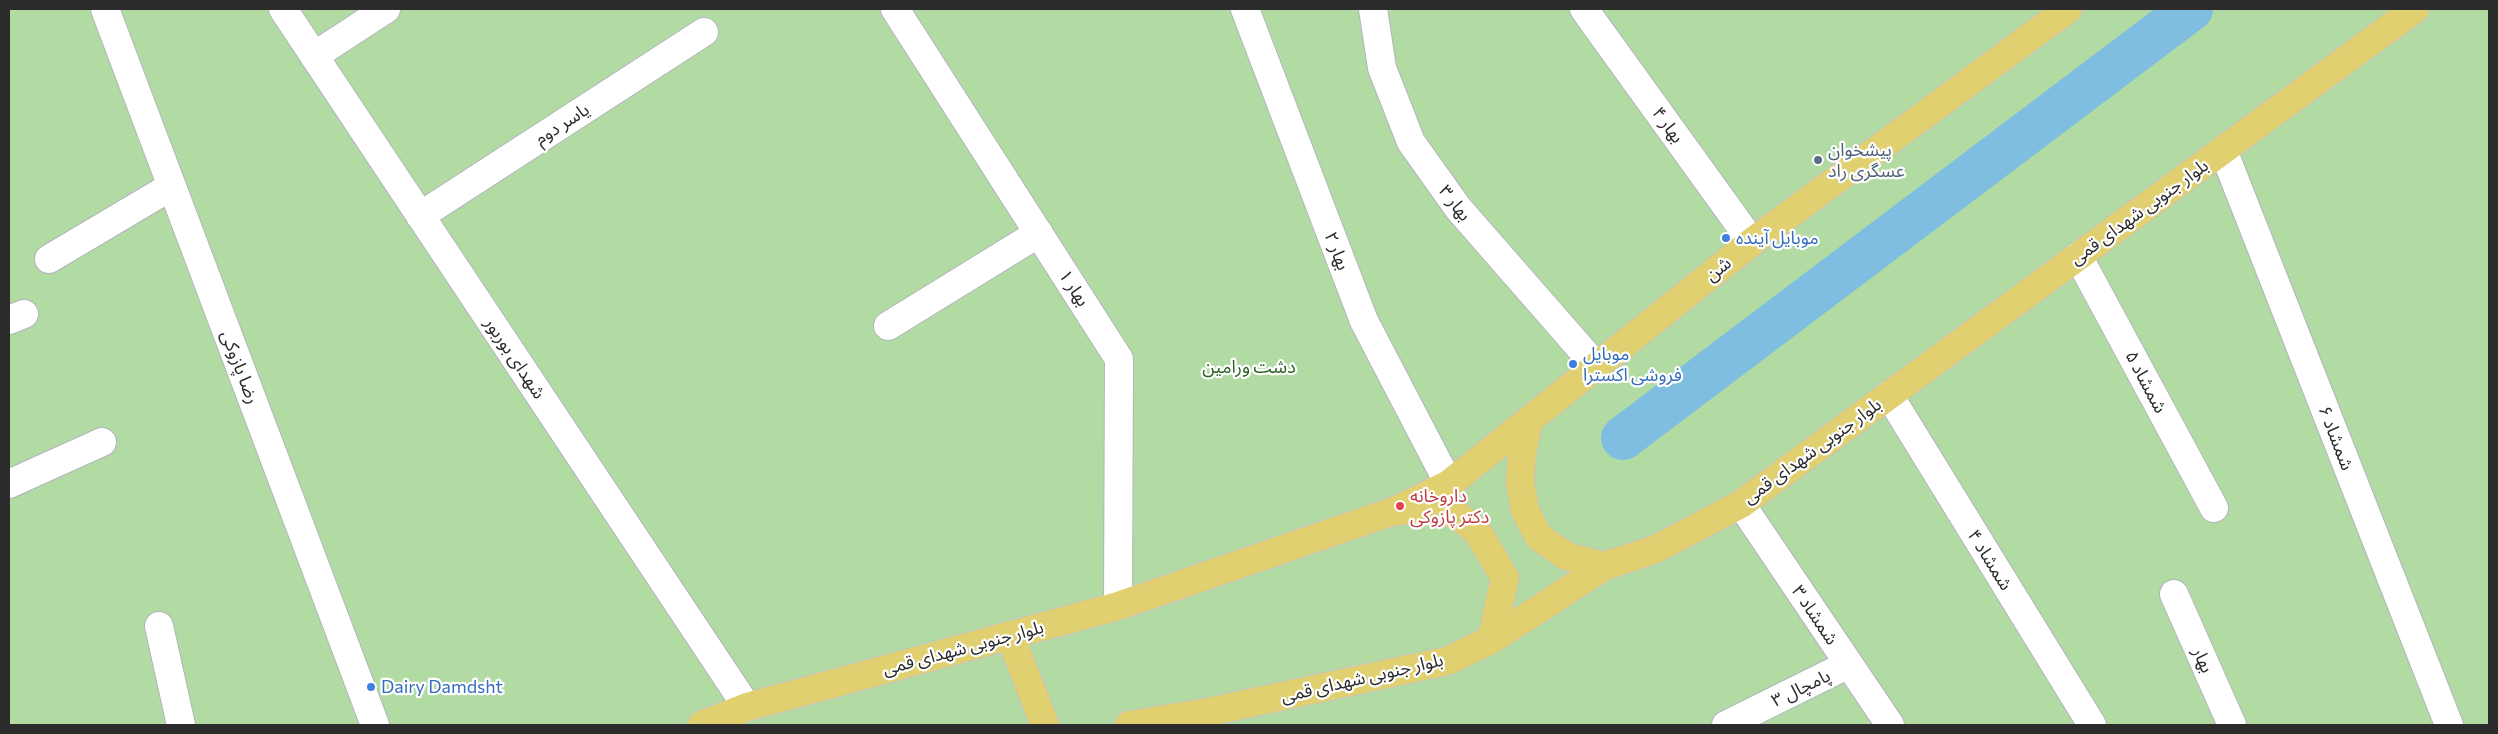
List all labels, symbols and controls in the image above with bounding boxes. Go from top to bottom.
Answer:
street label: یاسر دوم [531,98,593,150]
street label: بهار ۴ [1648,103,1688,147]
place label: پیشخوان عسگری راد [1828,139,1905,182]
marker: پیشخوان عسگری راد [1812,154,1824,166]
street label: بلوار جنوبی شهدای قمی [2066,155,2212,269]
street label: بهار ۳ [1434,181,1476,225]
place label: موبایل آینده [1736,227,1819,249]
street label: بهار ۲ [1320,229,1354,273]
marker: موبایل آینده [1720,232,1732,244]
street label: شن [1701,252,1735,286]
street label: بهار ۱ [1054,266,1094,310]
street label: شهدای بوربور [480,313,550,403]
street label: رضا پازوکی [216,327,264,407]
place label: موبایل فروشی اکسترا [1583,343,1682,386]
street label: شمشاد ۵ [2121,347,2171,417]
park label: دشت ورامین [1202,356,1296,378]
marker: موبایل فروشی اکسترا [1567,358,1579,370]
street label: بلوار جنوبی شهدای قمی [1739,394,1885,508]
street label: شمشاد ۶ [2314,403,2358,473]
place label: داروخانه دکتر پازوکی [1410,485,1489,528]
marker: داروخانه دکتر پازوکی [1394,500,1406,512]
street label: شمشاد ۴ [1963,526,2017,594]
street label: شمشاد ۳ [1787,581,1843,649]
street label: بلوار جنوبی شهدای قمی [880,616,1046,680]
street label: بهار [2188,644,2218,676]
street label: بلوار جنوبی شهدای قمی [1279,649,1445,707]
street label: پامچال ۳ [1768,664,1834,712]
place label: Dairy Damdsht [381,676,503,698]
marker: Dairy Damdsht [365,681,377,693]

